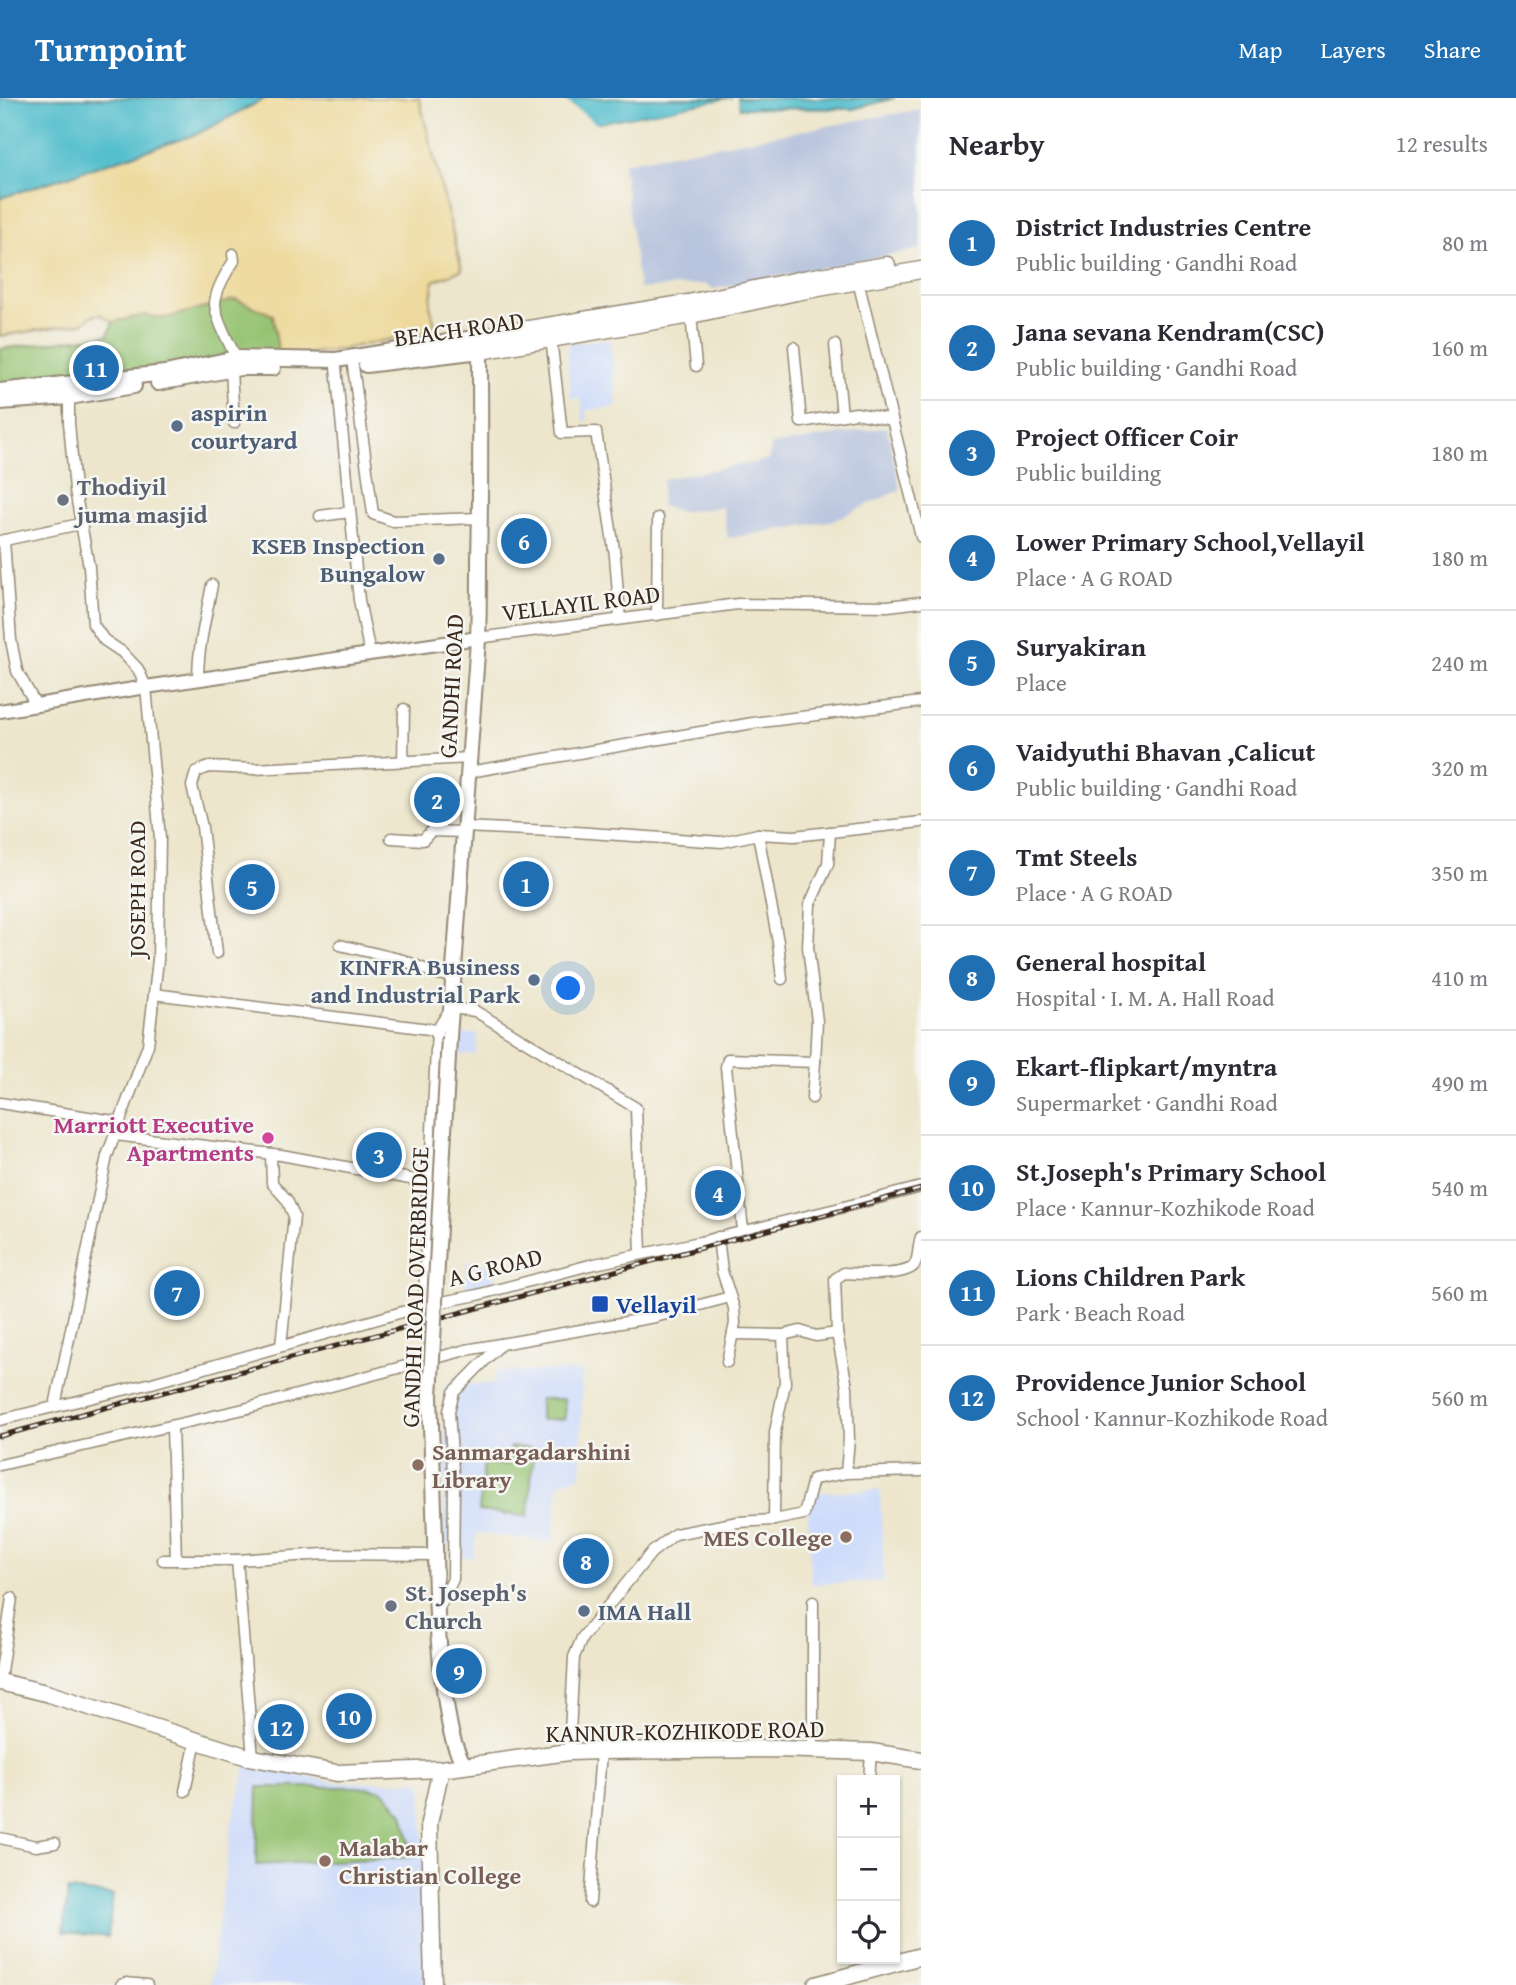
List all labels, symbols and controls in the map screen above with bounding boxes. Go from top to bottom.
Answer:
text: Turnpoint [35,25,187,73]
text: Map [1239,32,1282,67]
text: Layers [1320,32,1386,67]
text: Share [1424,32,1481,67]
text: Nearby [949,122,1045,166]
text: 12 results [1396,127,1488,160]
text: District Industries Centre [1016,207,1311,246]
text: 1 [966,226,978,259]
text: 80 m [1442,226,1488,259]
text: Public building · Gandhi Road [1016,246,1297,279]
street label: BEACH ROAD [392,303,526,355]
text: Jana sevana Kendram(CSC) [1016,312,1325,351]
text: 2 [966,331,978,364]
text: 160 m [1431,331,1488,364]
pin: 11 [73,342,119,394]
text: Public building · Gandhi Road [1016,351,1297,384]
place label: aspirin courtyard [191,395,298,458]
text: Project Officer Coir [1016,417,1238,456]
marker: aspirin courtyard [169,418,185,434]
text: 3 [966,436,978,469]
text: 180 m [1431,436,1488,469]
text: Public building [1016,456,1161,489]
place label: Thodiyil juma masjid [73,469,208,532]
marker: Thodiyil juma masjid [55,492,71,508]
pin: 6 [501,515,547,567]
text: Lower Primary School,Vellayil [1016,522,1365,561]
place label: KSEB Inspection Bungalow [252,528,426,591]
text: 4 [966,541,978,574]
text: 180 m [1431,541,1488,574]
marker: KSEB Inspection Bungalow [431,551,447,567]
text: Place · A G ROAD [1016,561,1173,594]
street label: VELLAYIL ROAD [500,576,662,630]
street label: GANDHI ROAD [430,613,472,759]
text: Suryakiran [1016,627,1146,666]
text: 5 [966,646,978,679]
text: 240 m [1431,646,1488,679]
text: Place [1016,666,1067,699]
text: Vaidyuthi Bhavan ,Calicut [1016,732,1315,771]
text: 6 [966,751,978,784]
text: 320 m [1431,751,1488,784]
text: Public building · Gandhi Road [1016,771,1297,804]
pin: 2 [414,774,460,826]
street label: JOSEPH ROAD [119,821,154,960]
text: Tmt Steels [1016,837,1137,876]
text: 7 [966,856,978,889]
text: 350 m [1431,856,1488,889]
pin: 1 [503,858,549,910]
pin: 5 [229,861,275,913]
text: Place · A G ROAD [1016,876,1173,909]
text: General hospital [1016,942,1206,981]
place label: KINFRA Business and Industrial Park [311,949,520,1012]
text: 8 [966,961,978,994]
text: 410 m [1431,961,1488,994]
your location [551,971,585,1005]
marker: KINFRA Business and Industrial Park [526,972,542,988]
text: Hospital · I. M. A. Hall Road [1016,981,1274,1014]
text: Ekart-flipkart/myntra [1016,1047,1277,1086]
text: 9 [966,1066,978,1099]
text: 490 m [1431,1066,1488,1099]
text: Supermarket · Gandhi Road [1016,1086,1278,1119]
place label: Marriott Executive Apartments [54,1107,254,1170]
pin: 3 [356,1129,402,1181]
marker: Marriott Executive Apartments [260,1130,276,1146]
street label: GANDHI ROAD OVERBRIDGE [393,1146,437,1428]
text: St.Joseph's Primary School [1016,1152,1326,1191]
pin: 4 [695,1167,741,1219]
text: 10 [960,1171,984,1204]
text: 540 m [1431,1171,1488,1204]
text: Place · Kannur-Kozhikode Road [1016,1191,1315,1224]
street label: A G ROAD [444,1238,546,1296]
text: Lions Children Park [1016,1257,1245,1296]
pin: 7 [154,1267,200,1319]
text: 11 [960,1276,984,1309]
text: 560 m [1431,1276,1488,1309]
place label: Vellayil [616,1287,697,1322]
marker: Vellayil [590,1294,610,1314]
text: Park · Beach Road [1016,1296,1185,1329]
text: Providence Junior School [1016,1362,1306,1401]
text: 12 [960,1381,984,1414]
text: 560 m [1431,1381,1488,1414]
text: School · Kannur-Kozhikode Road [1016,1401,1328,1434]
place label: Sanmargadarshini Library [432,1434,631,1497]
marker: Sanmargadarshini Library [410,1457,426,1473]
place label: MES College [703,1520,832,1555]
marker: MES College [838,1529,854,1545]
pin: 8 [563,1535,609,1587]
place label: St. Joseph's Church [405,1575,527,1638]
place label: IMA Hall [598,1594,692,1629]
marker: St. Joseph's Church [383,1598,399,1614]
marker: IMA Hall [576,1603,592,1619]
pin: 9 [436,1645,482,1697]
pin: 10 [326,1690,372,1742]
pin: 12 [258,1701,304,1753]
street label: KANNUR-KOZHIKODE ROAD [545,1711,825,1751]
map controls [837,1775,900,1964]
button: + [837,1775,900,1838]
place label: Malabar Christian College [339,1830,521,1893]
button: − [837,1838,900,1901]
marker: Malabar Christian College [317,1853,333,1869]
button: locate [837,1901,900,1964]

